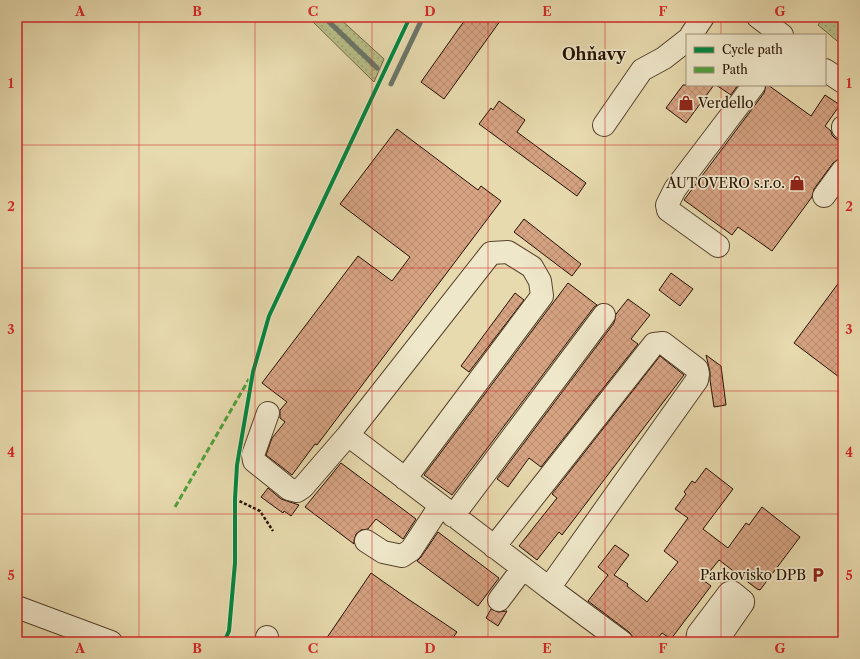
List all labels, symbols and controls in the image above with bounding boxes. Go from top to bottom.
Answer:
text: A [74,3,86,19]
text: B [192,3,202,19]
text: C [308,3,318,19]
text: D [424,3,436,19]
text: E [542,3,552,19]
text: F [659,3,668,19]
text: G [774,3,786,19]
legend [686,34,826,86]
text: Cycle path [722,42,783,57]
district label: Ohňavy [562,44,627,64]
text: Path [722,62,748,77]
text: 1 [8,75,14,91]
text: 1 [846,75,852,91]
shop icon: Verdello [677,94,695,112]
place label: Verdello [697,94,754,112]
place label: AUTOVERO s.r.o. [665,174,785,192]
shop icon: AUTOVERO s.r.o. [788,174,806,192]
text: 2 [7,198,15,214]
text: 2 [845,198,853,214]
text: 3 [7,321,15,337]
text: 3 [845,321,853,337]
text: 4 [7,444,15,460]
text: 4 [845,444,853,460]
place label: Parkovisko DPB [700,566,806,584]
parking icon: Parkovisko DPB [809,566,827,584]
text: 5 [7,567,15,583]
text: 5 [845,567,853,583]
text: A [74,640,86,656]
text: B [192,640,202,656]
text: C [308,640,318,656]
text: D [424,640,436,656]
text: E [542,640,552,656]
text: F [659,640,668,656]
text: G [774,640,786,656]

